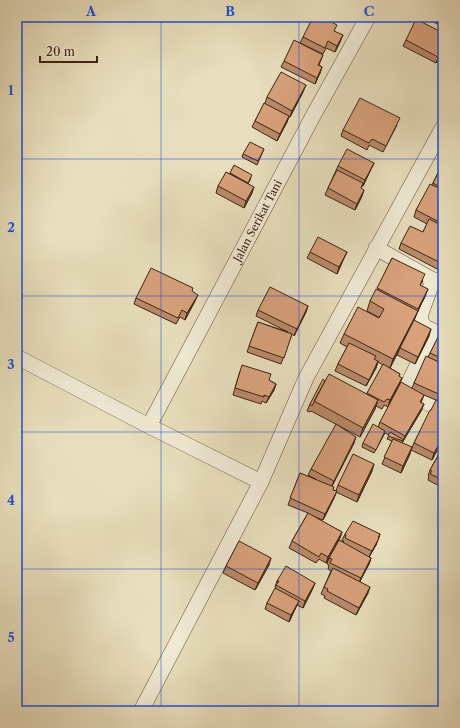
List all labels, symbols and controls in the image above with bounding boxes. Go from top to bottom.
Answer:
text: A [85,3,97,19]
text: B [225,3,235,19]
text: C [364,3,374,19]
scale bar [40,38,97,64]
text: 20 m [46,44,75,59]
text: 1 [8,82,14,98]
street label: Jalan Serikat Tani [229,177,285,266]
text: 2 [7,219,15,235]
text: 3 [7,356,15,372]
text: 4 [7,492,15,508]
text: 5 [7,629,15,645]

